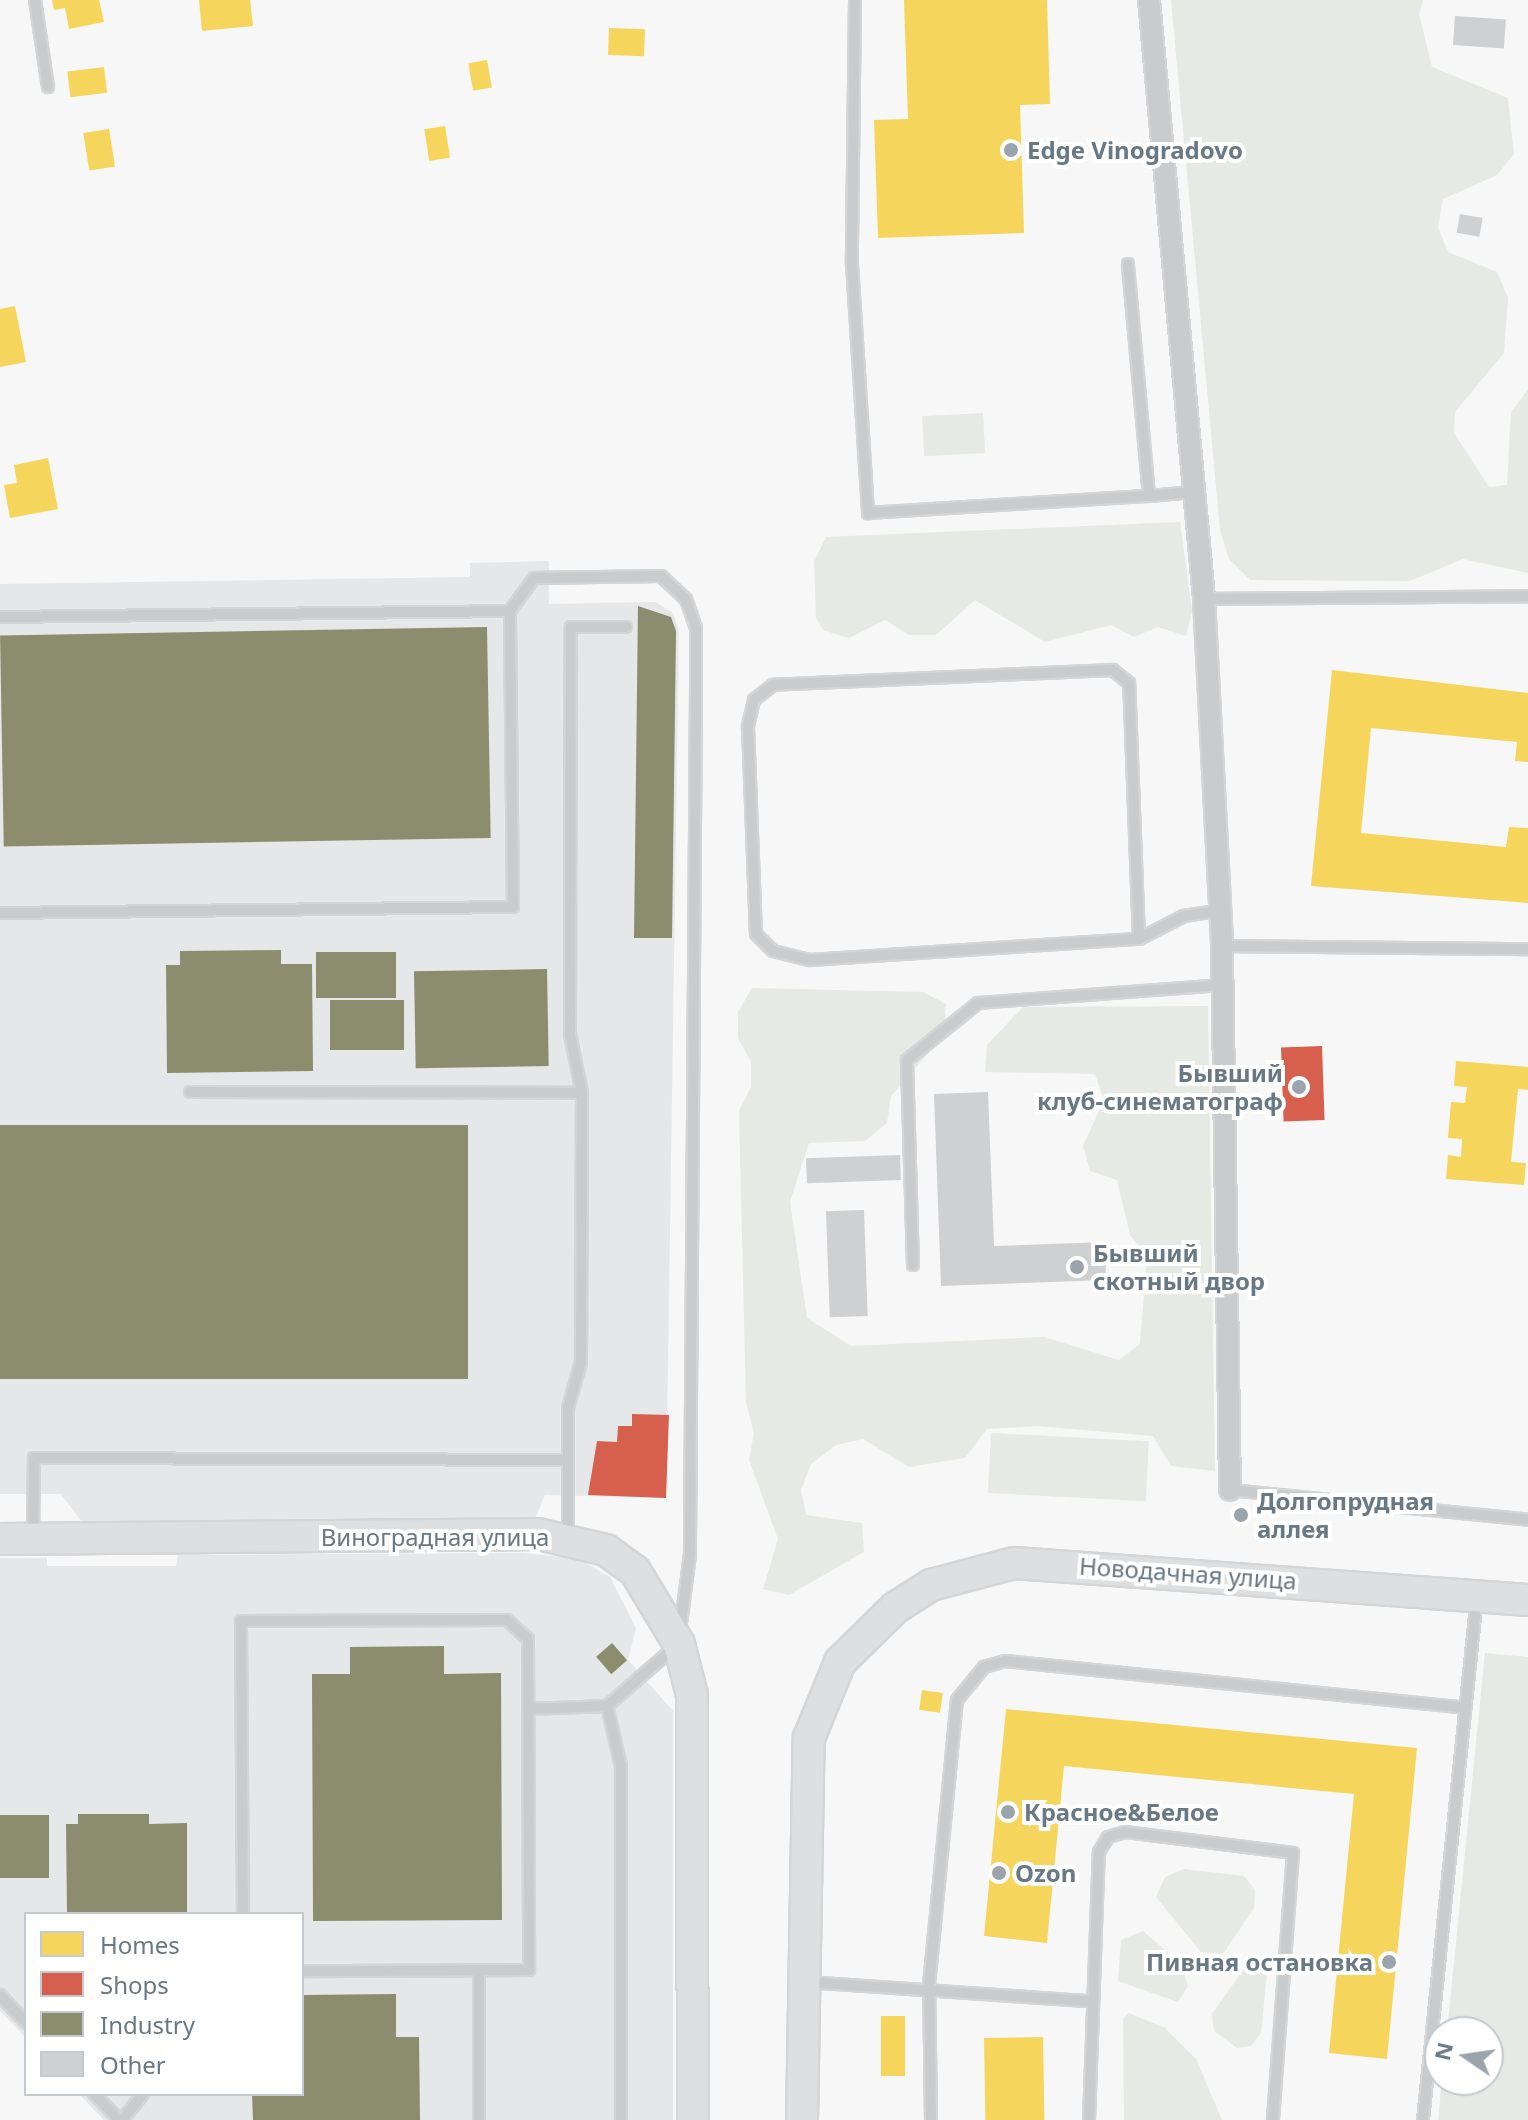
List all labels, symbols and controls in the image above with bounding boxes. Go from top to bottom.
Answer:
place label: Edge Vinogradovo [1027,136,1243,164]
marker: Edge Vinogradovo [1002,141,1020,159]
place label: Бывший клуб-синематограф [1037,1059,1283,1115]
marker: Бывший клуб-синематограф [1290,1078,1308,1096]
place label: Бывший скотный двор [1093,1239,1265,1295]
marker: Бывший скотный двор [1068,1258,1086,1276]
place label: Долгопрудная аллея [1257,1487,1434,1543]
marker: Долгопрудная аллея [1232,1506,1250,1524]
street label: Виноградная улица [321,1523,549,1551]
street label: Новодачная улица [1078,1551,1298,1595]
place label: Красное&Белое [1024,1798,1219,1826]
marker: Красное&Белое [999,1803,1017,1821]
place label: Ozon [1015,1859,1076,1887]
marker: Ozon [990,1864,1008,1882]
legend [24,1912,304,2096]
text: Homes [100,1928,180,1961]
place label: Пивная остановка [1146,1948,1373,1976]
marker: Пивная остановка [1380,1953,1398,1971]
text: Shops [100,1968,169,2001]
text: Industry [100,2008,195,2041]
north arrow [1424,2016,1504,2096]
text: N [1426,2039,1459,2063]
text: Other [100,2048,166,2081]

